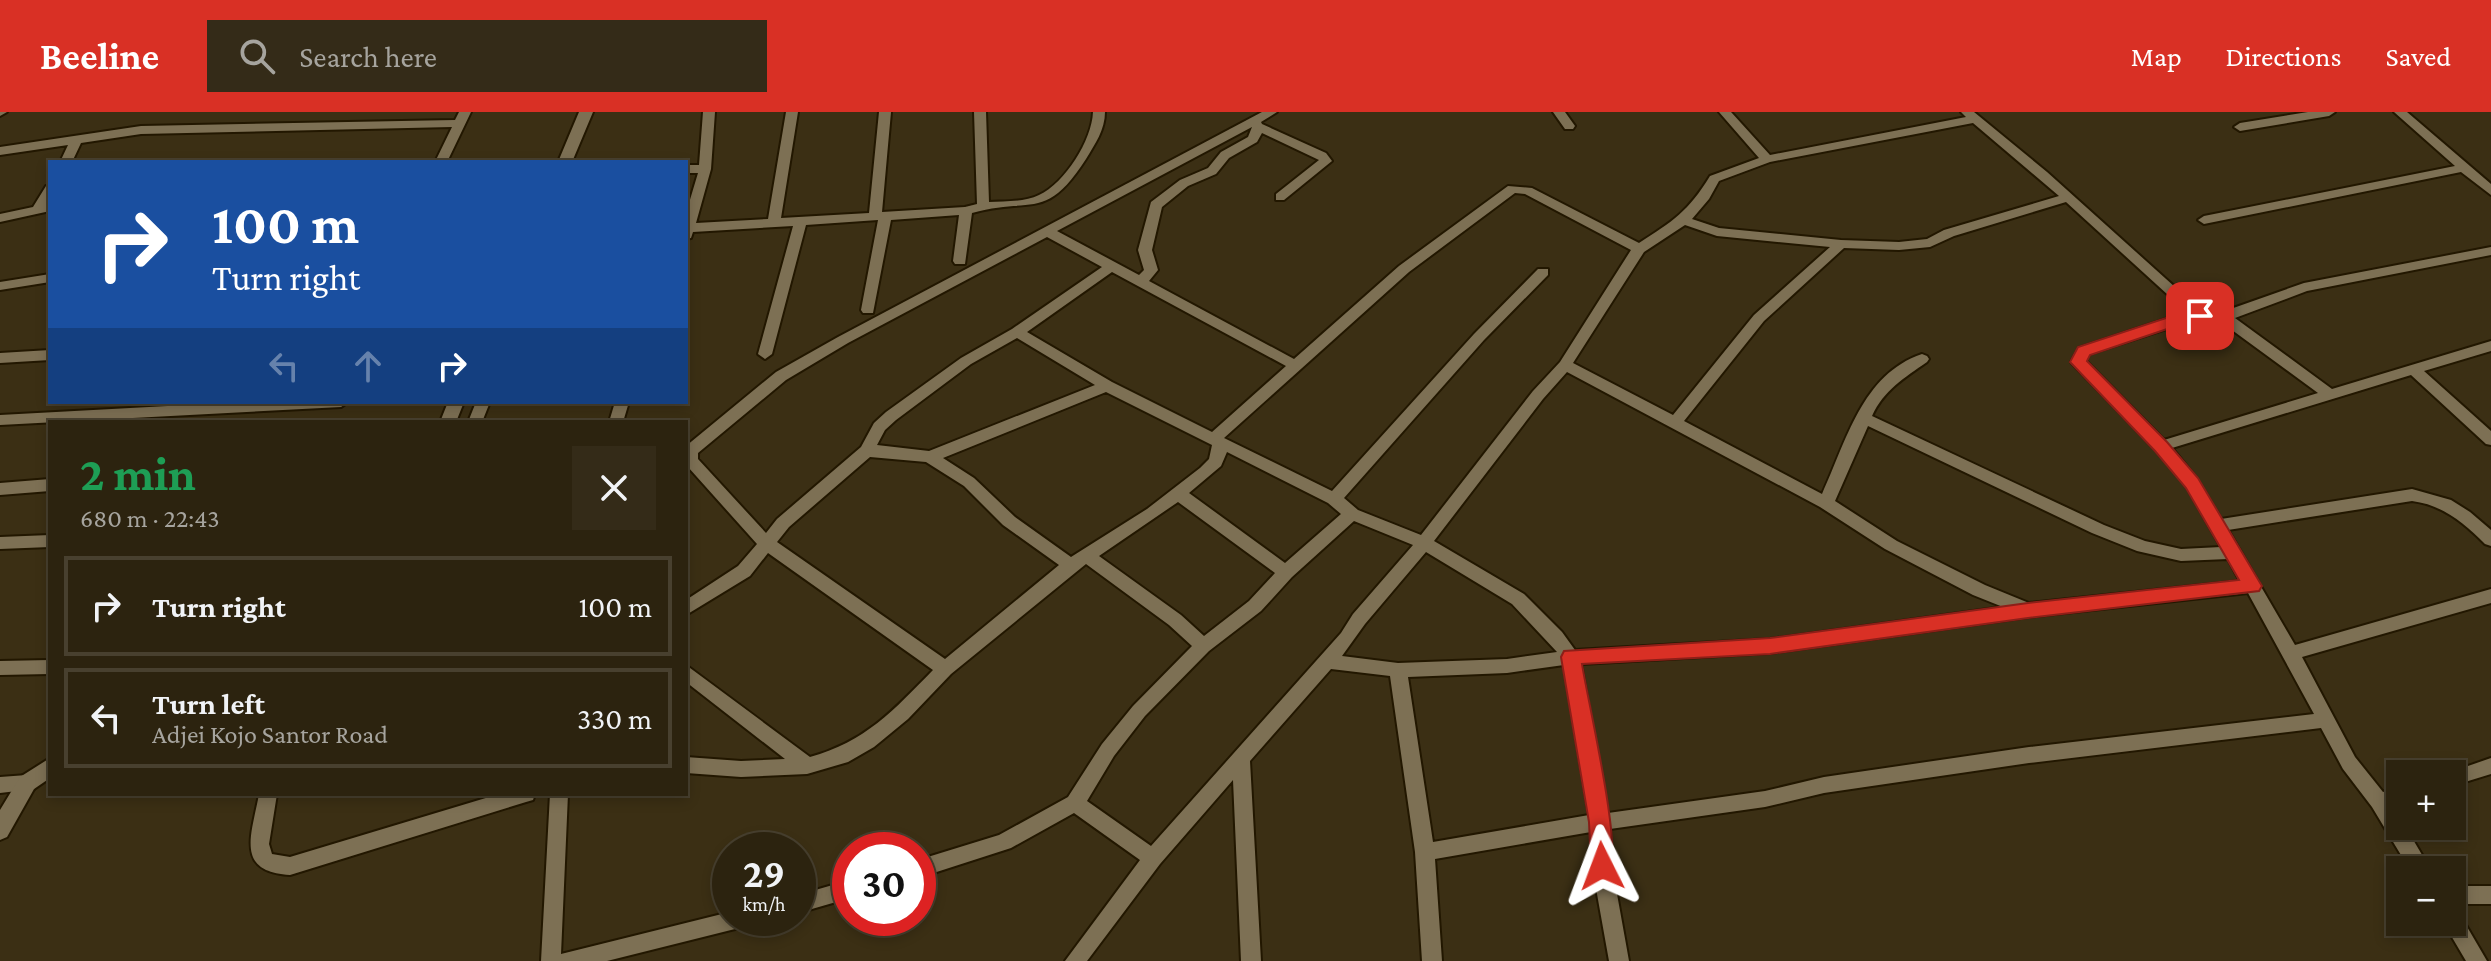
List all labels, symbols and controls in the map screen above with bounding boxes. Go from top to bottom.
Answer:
search box [207,20,767,92]
icon: search [235,34,279,78]
text: Beeline [40,35,159,77]
text: Search here [299,40,437,73]
text: Map [2131,41,2182,72]
text: Directions [2226,41,2341,72]
text: Saved [2385,41,2451,72]
icon: right [80,192,184,296]
text: 100 m [212,193,359,255]
text: Turn right [212,258,360,298]
pin [2166,282,2234,350]
icon: arrive [2178,294,2222,338]
icon: left [262,344,306,388]
icon: ahead [346,344,390,388]
icon: right [430,344,474,388]
button: close [572,446,656,530]
text: 2 min [80,447,196,500]
text: 680 m · 22:43 [80,504,220,533]
icon: right [84,584,128,628]
text: Turn right [152,590,286,623]
text: 100 m [578,590,652,623]
text: Turn left [152,687,265,720]
icon: left [84,696,128,740]
text: 330 m [577,702,652,735]
text: Adjei Kojo Santor Road [152,720,388,749]
map controls [2386,760,2466,936]
button: + [2386,760,2466,840]
position arrow [1560,824,1644,908]
speed limit sign: 30 [832,832,936,936]
text: 29 [743,851,785,896]
button: − [2386,856,2466,936]
text: km/h [742,893,786,915]

